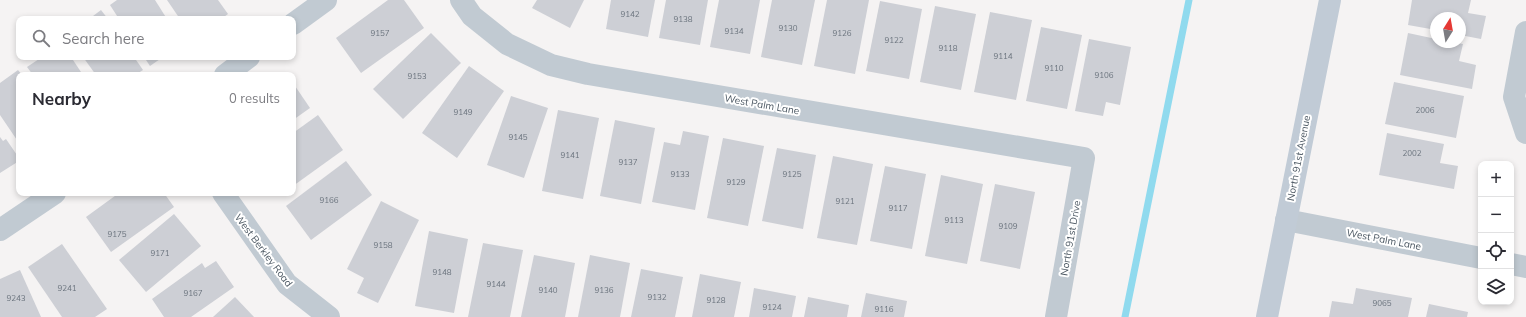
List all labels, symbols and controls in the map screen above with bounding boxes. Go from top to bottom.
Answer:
house number: 9142 [620,9,640,19]
north arrow [1430,12,1466,48]
house number: 9138 [673,14,693,24]
search box [16,16,296,60]
house number: 9130 [778,23,798,33]
house number: 9134 [724,26,744,36]
icon: search [30,27,52,49]
house number: 9157 [370,28,390,38]
house number: 9126 [832,28,852,38]
text: Search here [62,29,144,48]
house number: 9122 [884,35,904,45]
house number: 9118 [938,43,958,53]
house number: 9114 [993,51,1013,61]
house number: 9110 [1044,63,1064,73]
house number: 9106 [1094,70,1114,80]
house number: 9153 [407,71,427,81]
text: Nearby [32,88,91,109]
text: 0 results [229,90,280,106]
street label: West Palm Lane [723,92,800,117]
house number: 2006 [1415,105,1435,115]
house number: 9149 [453,107,473,117]
street label: North 91st Avenue [1284,114,1313,202]
house number: 9145 [508,132,528,142]
house number: 2002 [1402,148,1422,158]
house number: 9141 [560,150,580,160]
house number: 9137 [618,157,638,167]
map controls [1478,161,1514,305]
button: + [1478,161,1514,197]
house number: 9133 [670,169,690,179]
house number: 9125 [782,169,802,179]
house number: 9129 [726,177,746,187]
house number: 9166 [319,195,339,205]
house number: 9121 [835,196,855,206]
button: − [1478,197,1514,233]
street label: North 91st Drive [1057,199,1084,277]
house number: 9117 [888,203,908,213]
street label: West Berkley Road [232,211,295,289]
house number: 9113 [944,215,964,225]
house number: 9109 [998,221,1018,231]
street label: West Palm Lane [1345,226,1422,253]
house number: 9175 [107,229,127,239]
button: locate [1478,233,1514,269]
house number: 9158 [373,240,393,250]
house number: 9171 [150,248,170,258]
house number: 9148 [432,267,452,277]
button: layers [1478,269,1514,305]
house number: 9144 [486,279,506,289]
house number: 9241 [57,283,77,293]
house number: 9140 [538,285,558,295]
house number: 9136 [594,285,614,295]
house number: 9167 [183,288,203,298]
house number: 9132 [647,292,667,302]
house number: 9243 [6,293,26,303]
house number: 9128 [706,295,726,305]
house number: 9065 [1372,298,1392,308]
house number: 9124 [762,302,782,312]
house number: 9116 [874,304,894,314]

